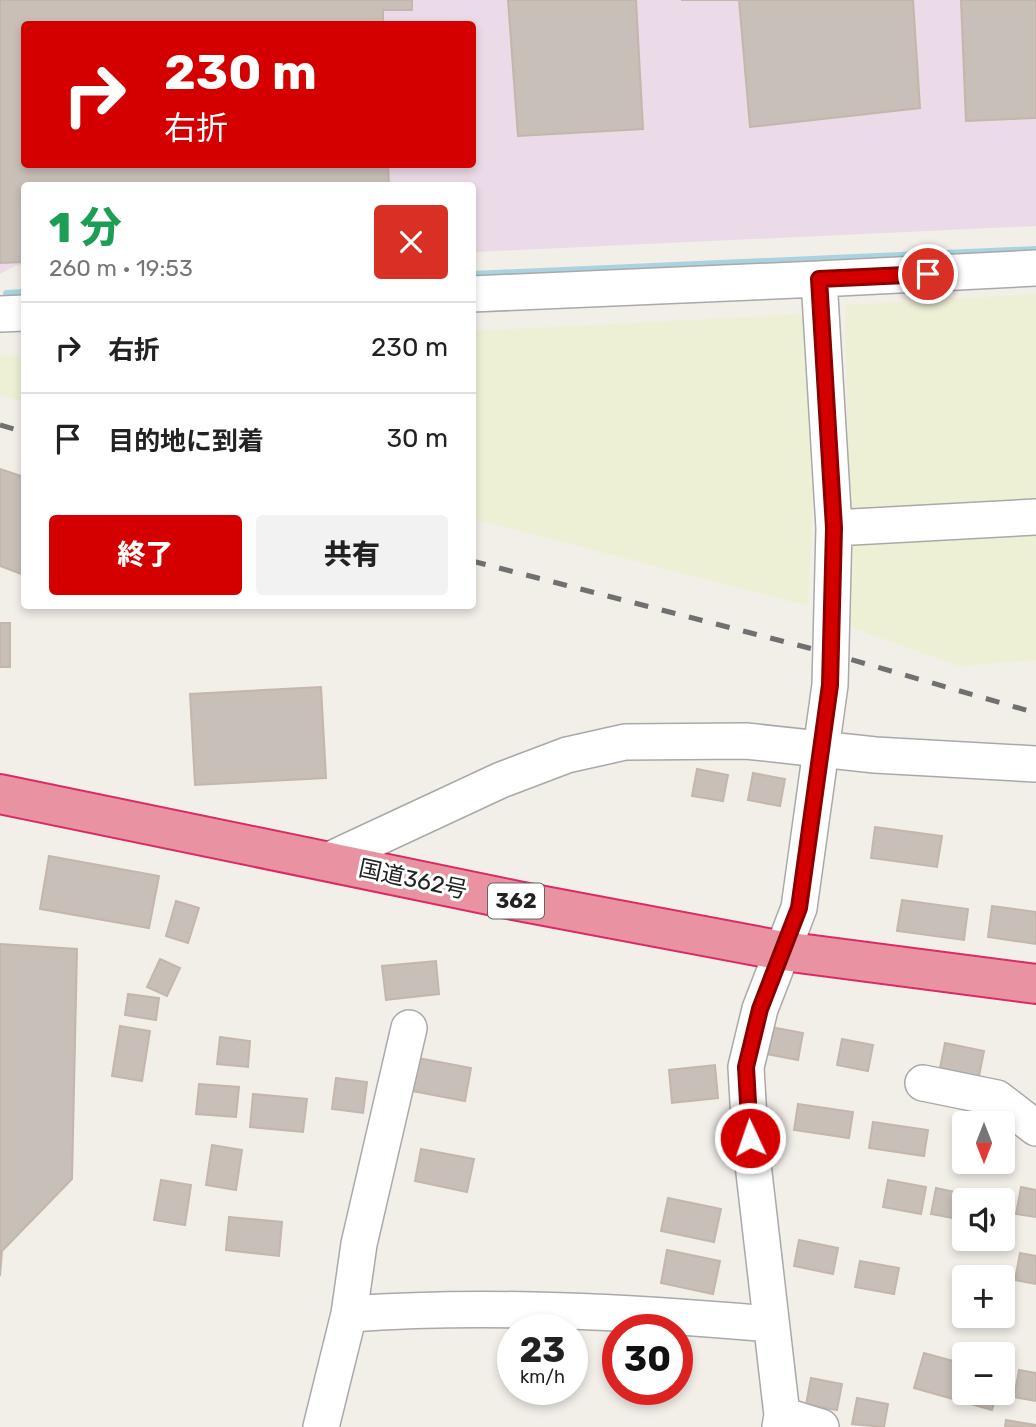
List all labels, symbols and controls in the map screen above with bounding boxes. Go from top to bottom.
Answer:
text: 230 m [164,43,317,101]
icon: right [49,49,140,140]
text: 右折 [164,109,228,147]
text: 1 分 [49,203,122,253]
button: close [374,205,448,279]
pin [898,244,958,304]
text: 260 m · 19:53 [49,254,193,282]
icon: arrive [909,255,947,293]
icon: right [49,329,87,367]
text: 230 m [371,332,448,363]
text: 右折 [108,335,160,366]
icon: arrive [49,420,87,458]
text: 30 m [386,423,448,454]
text: 目的地に到着 [108,426,264,457]
button: 終了 [49,515,242,595]
button: 共有 [256,515,448,595]
street label: 国道362号 [356,854,470,904]
road number: 362 [488,884,544,918]
position arrow [713,1101,787,1175]
north arrow [952,1111,1015,1174]
map controls [952,1111,1015,1405]
button: sound [952,1188,1015,1251]
button: + [952,1265,1015,1328]
speed limit sign: 30 [602,1314,693,1405]
text: 23 [520,1329,565,1371]
button: − [952,1342,1015,1405]
text: km/h [520,1366,565,1388]

